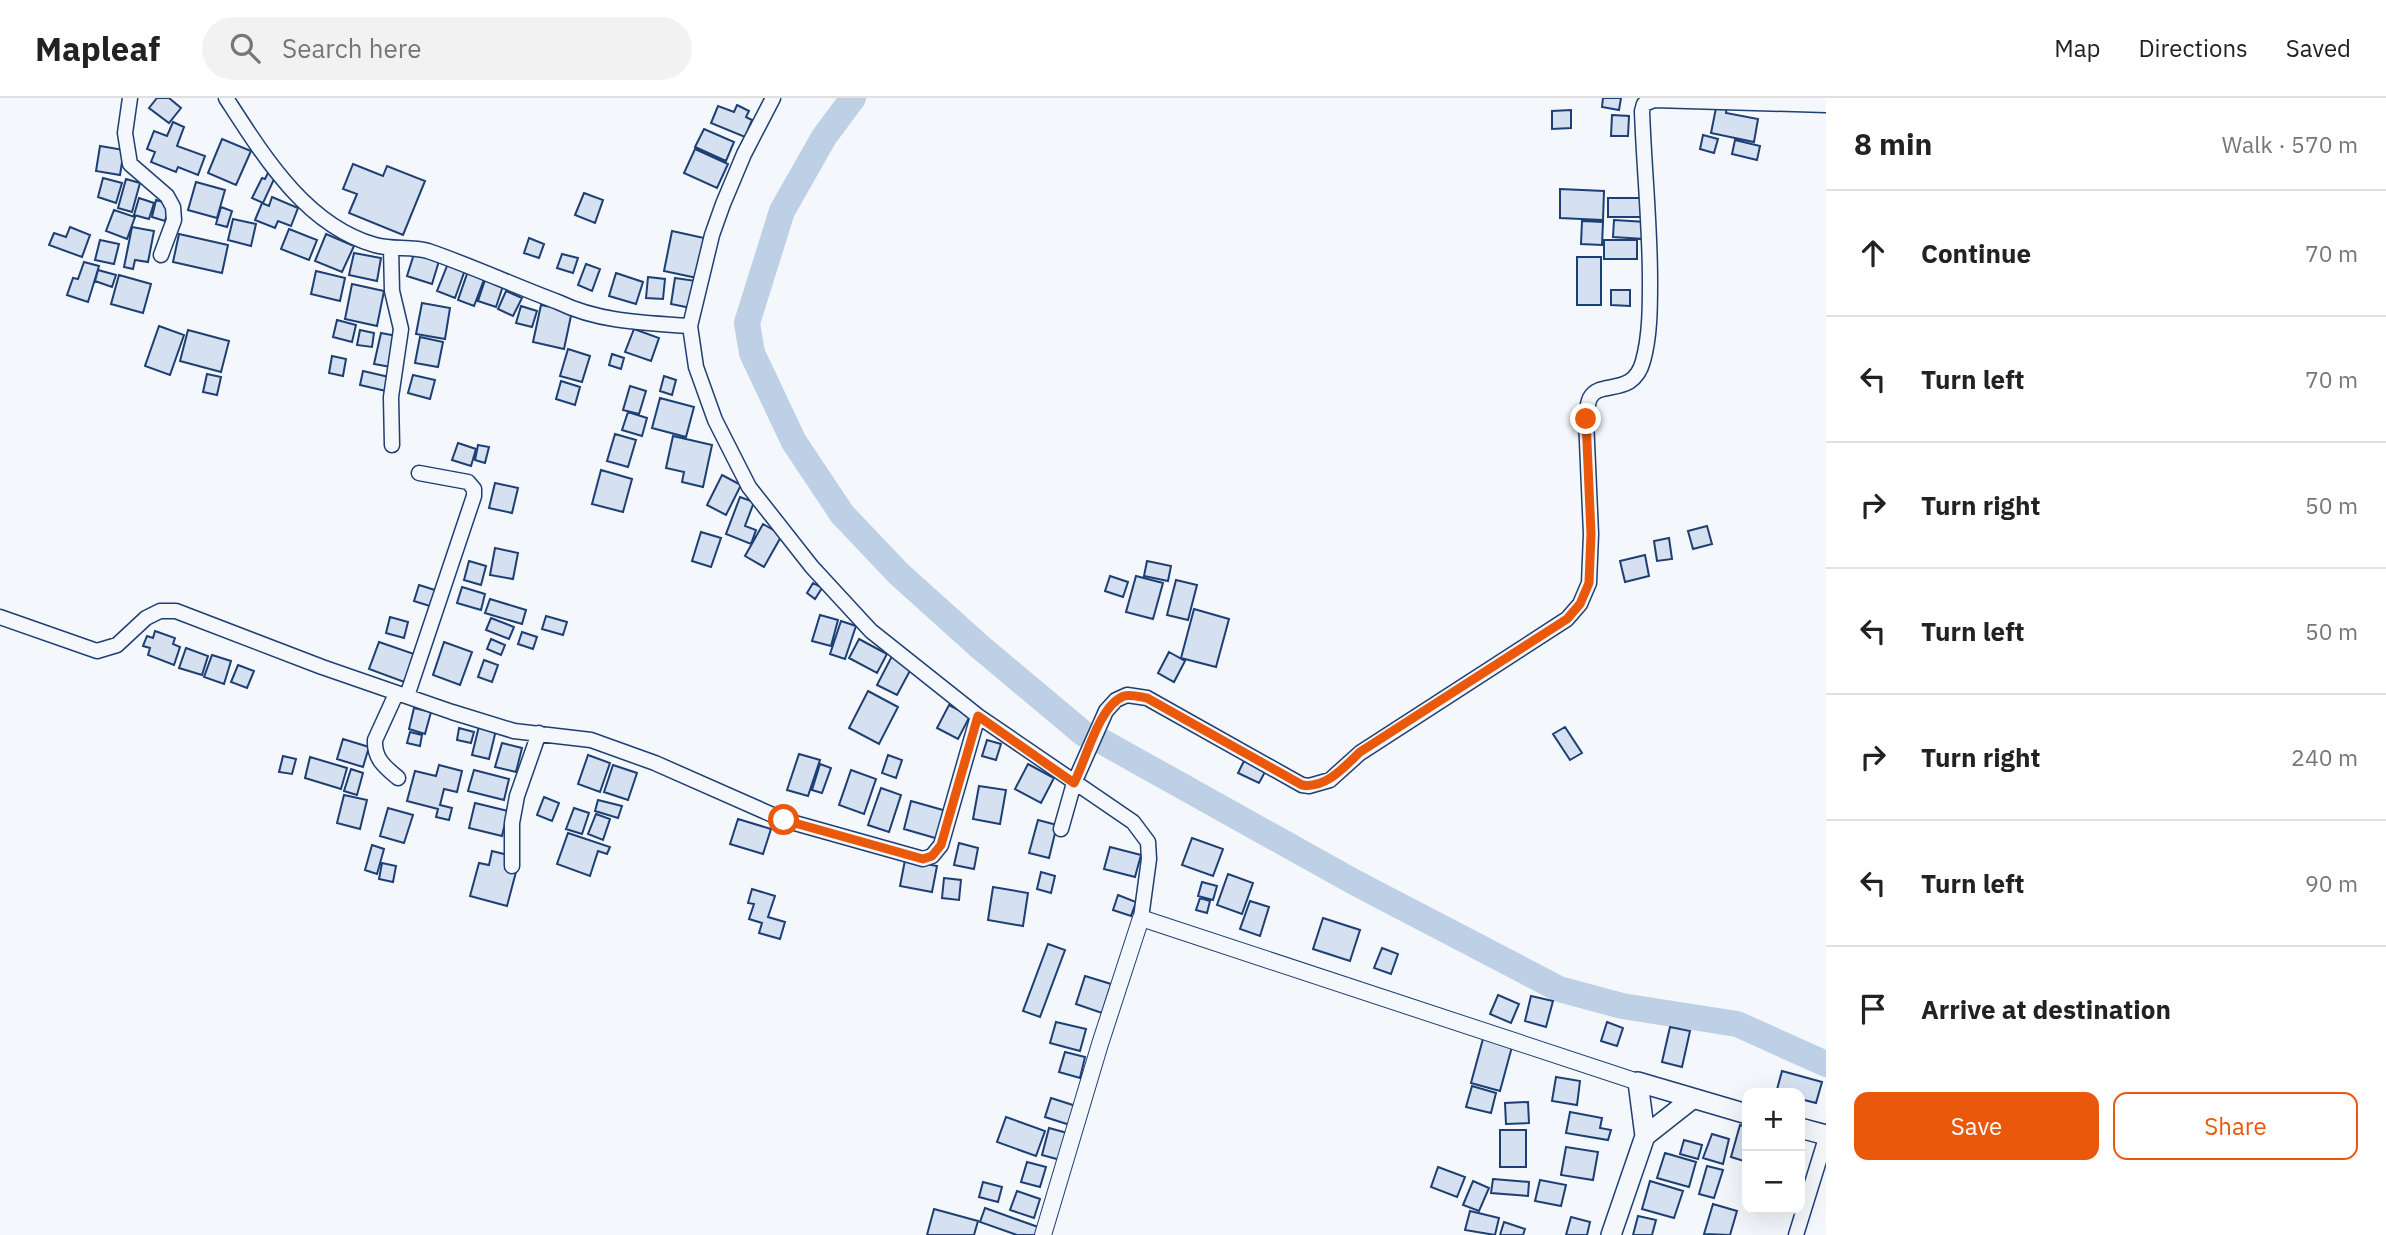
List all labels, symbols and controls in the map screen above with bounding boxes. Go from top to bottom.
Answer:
search box [202,17,692,80]
text: Mapleaf [35,27,160,70]
icon: search [226,29,264,67]
text: Search here [282,31,422,65]
text: Map [2054,32,2100,64]
text: Directions [2138,32,2248,64]
text: Saved [2286,32,2351,64]
text: 8 min [1854,124,1932,163]
text: Walk · 570 m [2222,129,2358,159]
icon: ahead [1854,234,1892,272]
text: Continue [1921,236,2031,270]
text: 70 m [2305,238,2358,268]
icon: left [1854,360,1892,398]
text: Turn left [1921,362,2024,396]
text: 70 m [2305,364,2358,394]
route end [1570,403,1601,434]
icon: right [1854,486,1892,524]
text: Turn right [1921,488,2040,522]
text: 50 m [2305,490,2358,520]
icon: left [1854,612,1892,650]
text: Turn left [1921,614,2024,648]
text: 50 m [2305,616,2358,646]
icon: right [1854,738,1892,776]
text: Turn right [1921,740,2040,774]
text: 240 m [2291,742,2358,772]
route start [768,804,799,835]
icon: left [1854,864,1892,902]
text: Turn left [1921,866,2024,900]
text: 90 m [2305,868,2358,898]
icon: arrive [1854,990,1892,1028]
text: Arrive at destination [1921,992,2171,1026]
map controls [1742,1088,1805,1214]
button: + [1742,1088,1805,1151]
button: Save [1854,1092,2099,1160]
button: Share [2113,1092,2358,1160]
button: − [1742,1151,1805,1214]

